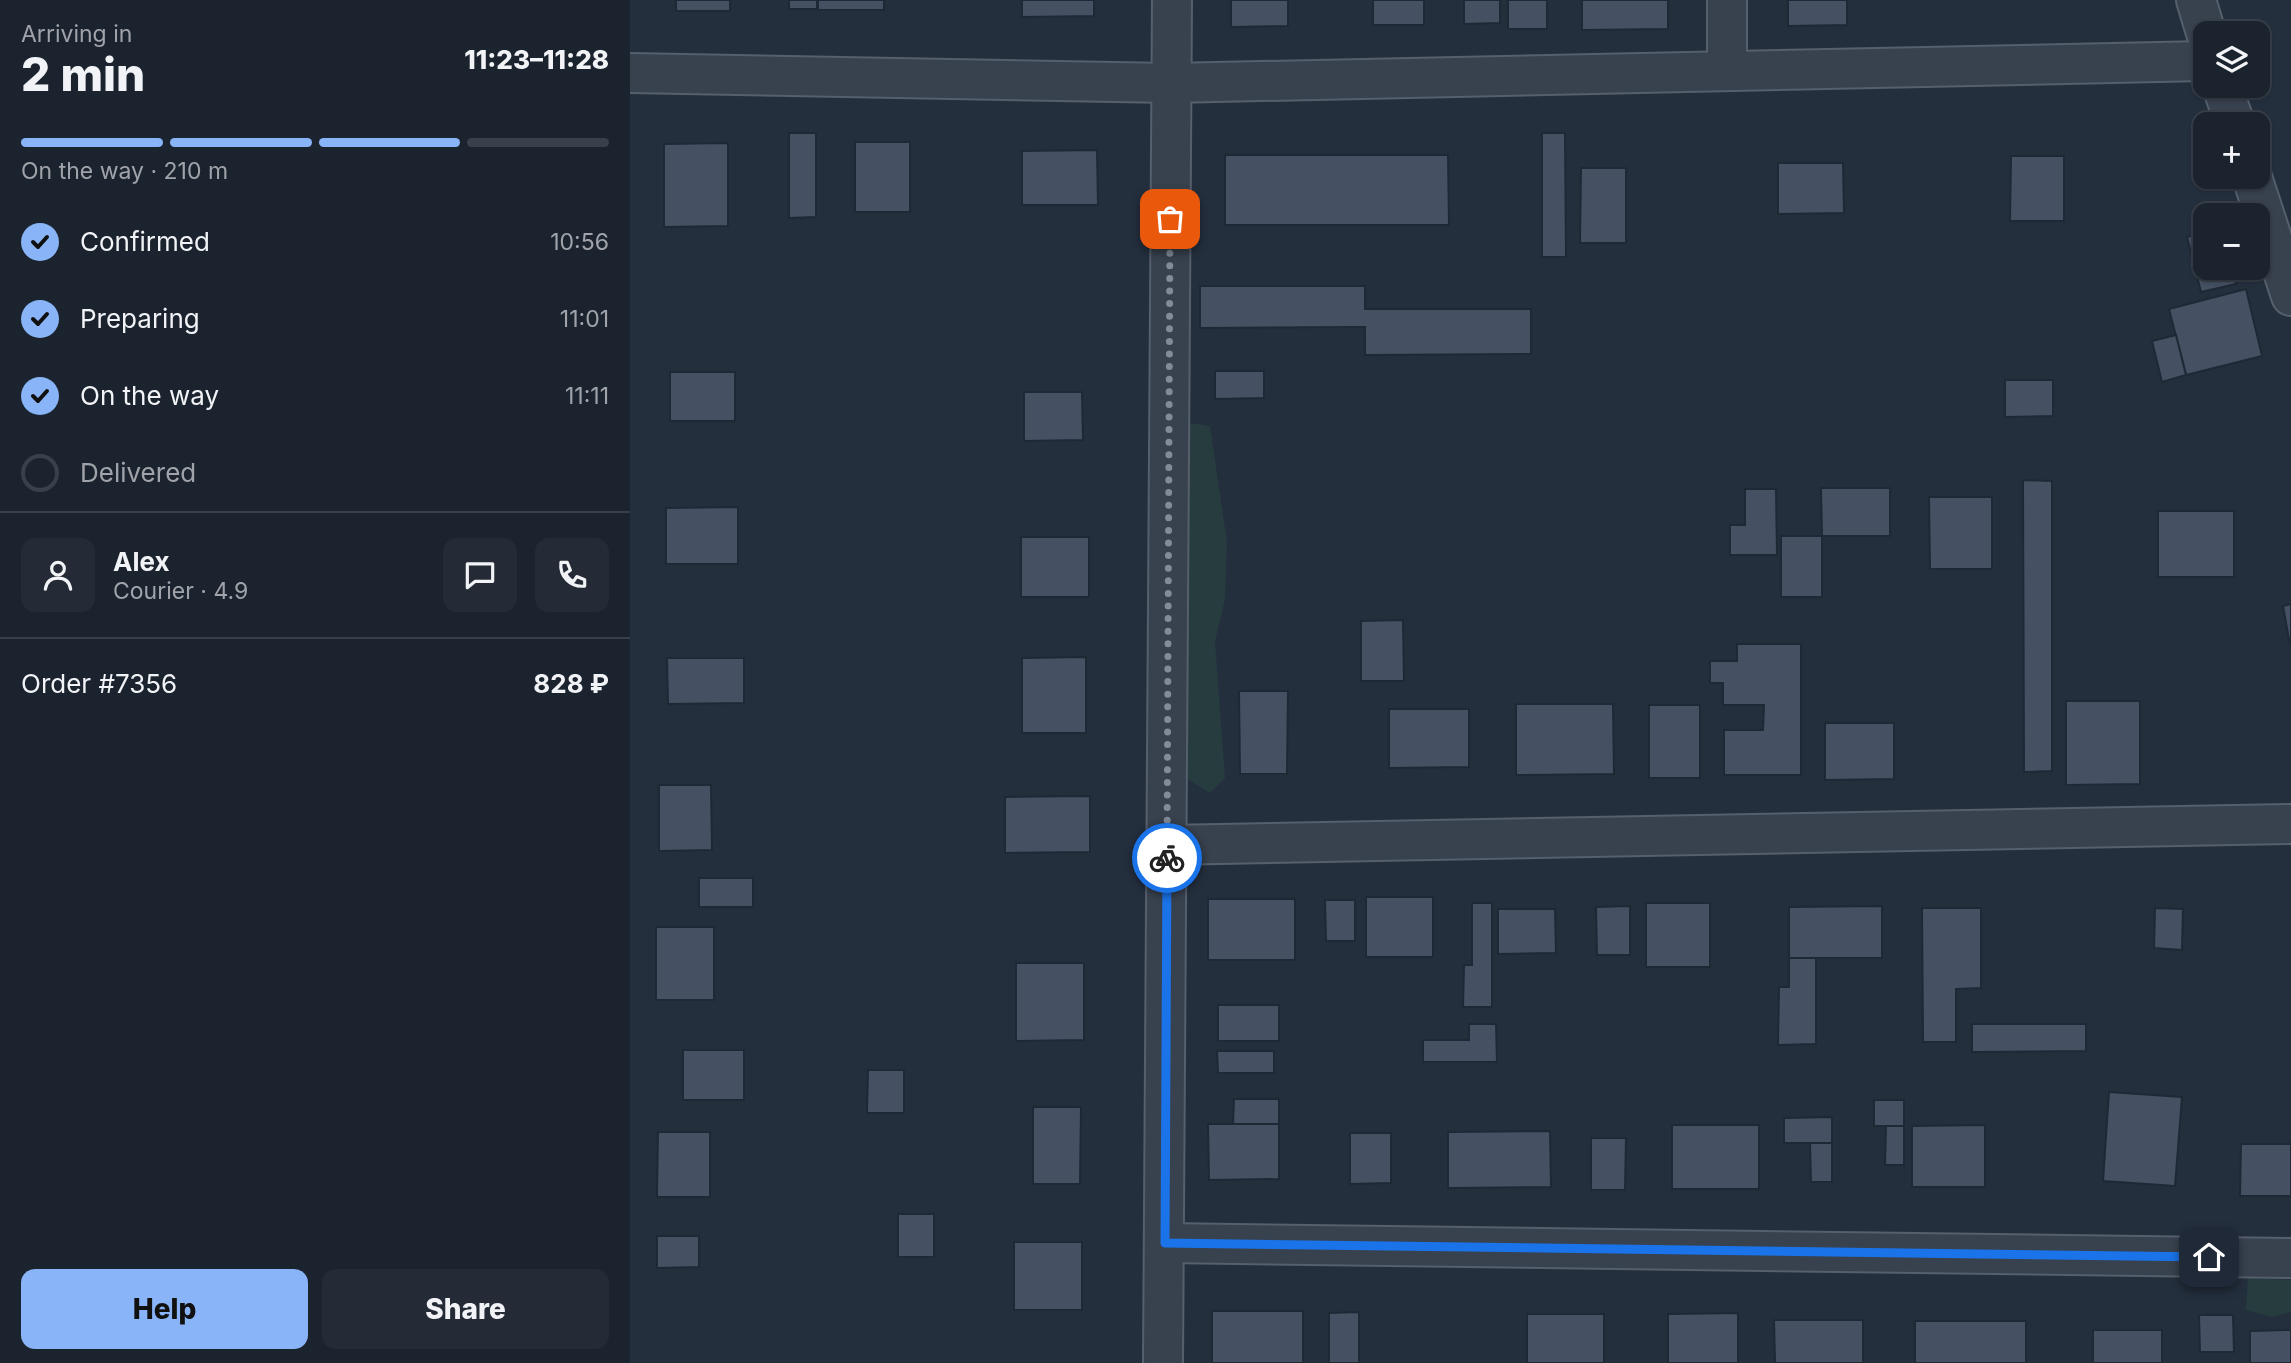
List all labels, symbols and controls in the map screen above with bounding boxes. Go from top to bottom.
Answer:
text: Arriving in [21,20,132,48]
map controls [2193,21,2270,280]
button: layers [2193,21,2270,98]
text: 11:23–11:28 [464,44,609,75]
text: 2 min [21,46,145,102]
button: + [2193,112,2270,189]
text: On the way · 210 m [21,157,228,185]
pin [1140,189,1200,249]
icon: bag [1151,200,1189,238]
button: − [2193,203,2270,280]
icon: check [21,223,59,261]
text: Confirmed [80,226,210,257]
text: 10:56 [550,228,609,256]
icon: check [21,300,59,338]
text: Preparing [80,303,200,334]
text: 11:01 [560,305,609,333]
icon: check [21,377,59,415]
text: On the way [80,380,219,411]
text: 11:11 [565,382,609,410]
text: Delivered [80,457,196,488]
button: person [21,538,95,612]
button: chat [443,538,517,612]
button: phone [535,538,609,612]
text: Alex [113,546,170,577]
text: Courier · 4.9 [113,577,248,605]
text: Order #7356 [21,668,177,699]
text: 828 ₽ [533,668,609,699]
courier [1132,823,1202,893]
icon: bike [1148,839,1186,877]
pin [2179,1227,2239,1287]
icon: home [2190,1238,2228,1276]
button: Help [21,1269,308,1349]
button: Share [322,1269,609,1349]

